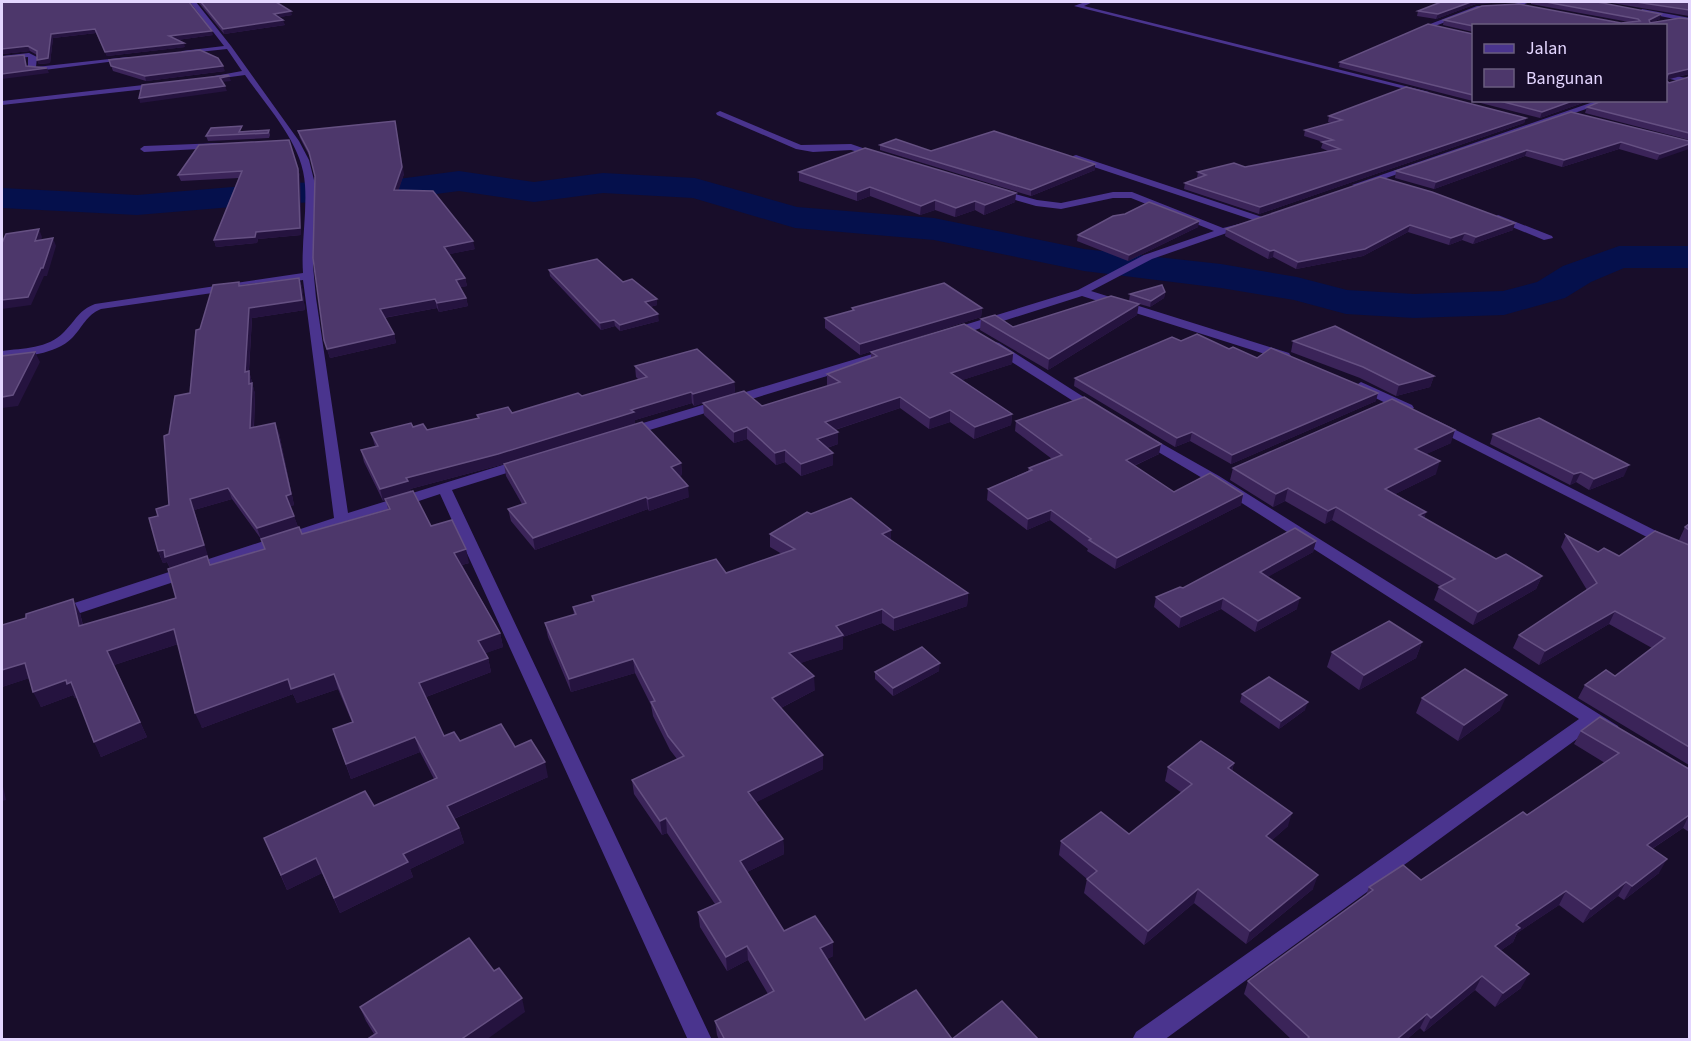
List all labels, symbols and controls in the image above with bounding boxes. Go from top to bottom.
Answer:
legend [1472,24,1667,102]
text: Jalan [1526,36,1567,61]
text: Bangunan [1526,66,1603,91]

